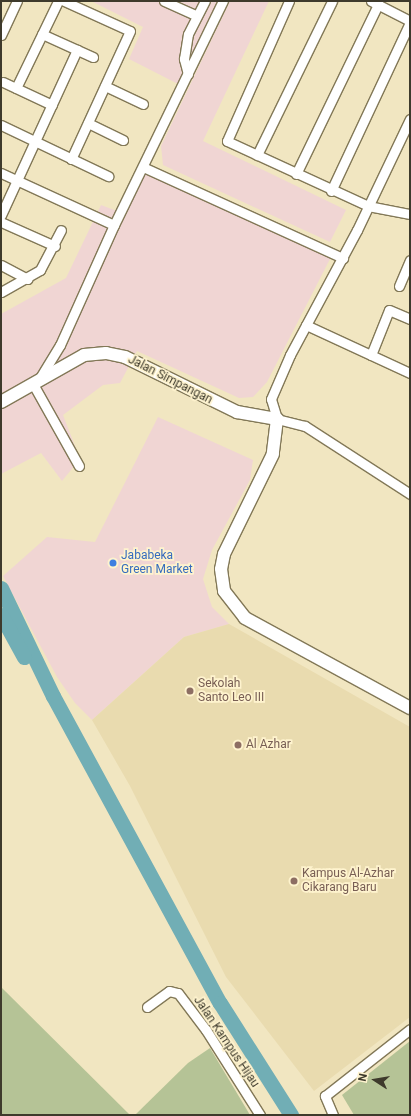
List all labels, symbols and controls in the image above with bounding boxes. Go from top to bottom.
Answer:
street label: Jalan Simpangan [126,353,214,407]
place label: Jababeka Green Market [121,549,193,577]
marker: Jababeka Green Market [108,558,118,568]
place label: Sekolah Santo Leo III [198,677,264,705]
marker: Sekolah Santo Leo III [185,686,195,696]
place label: Al Azhar [246,738,291,752]
marker: Al Azhar [233,740,243,750]
place label: Kampus Al-Azhar Cikarang Baru [302,867,394,895]
marker: Kampus Al-Azhar Cikarang Baru [289,876,299,886]
street label: Jalan Kampus Hijau [190,994,262,1090]
north arrow [355,1060,395,1100]
text: N [356,1072,370,1083]

